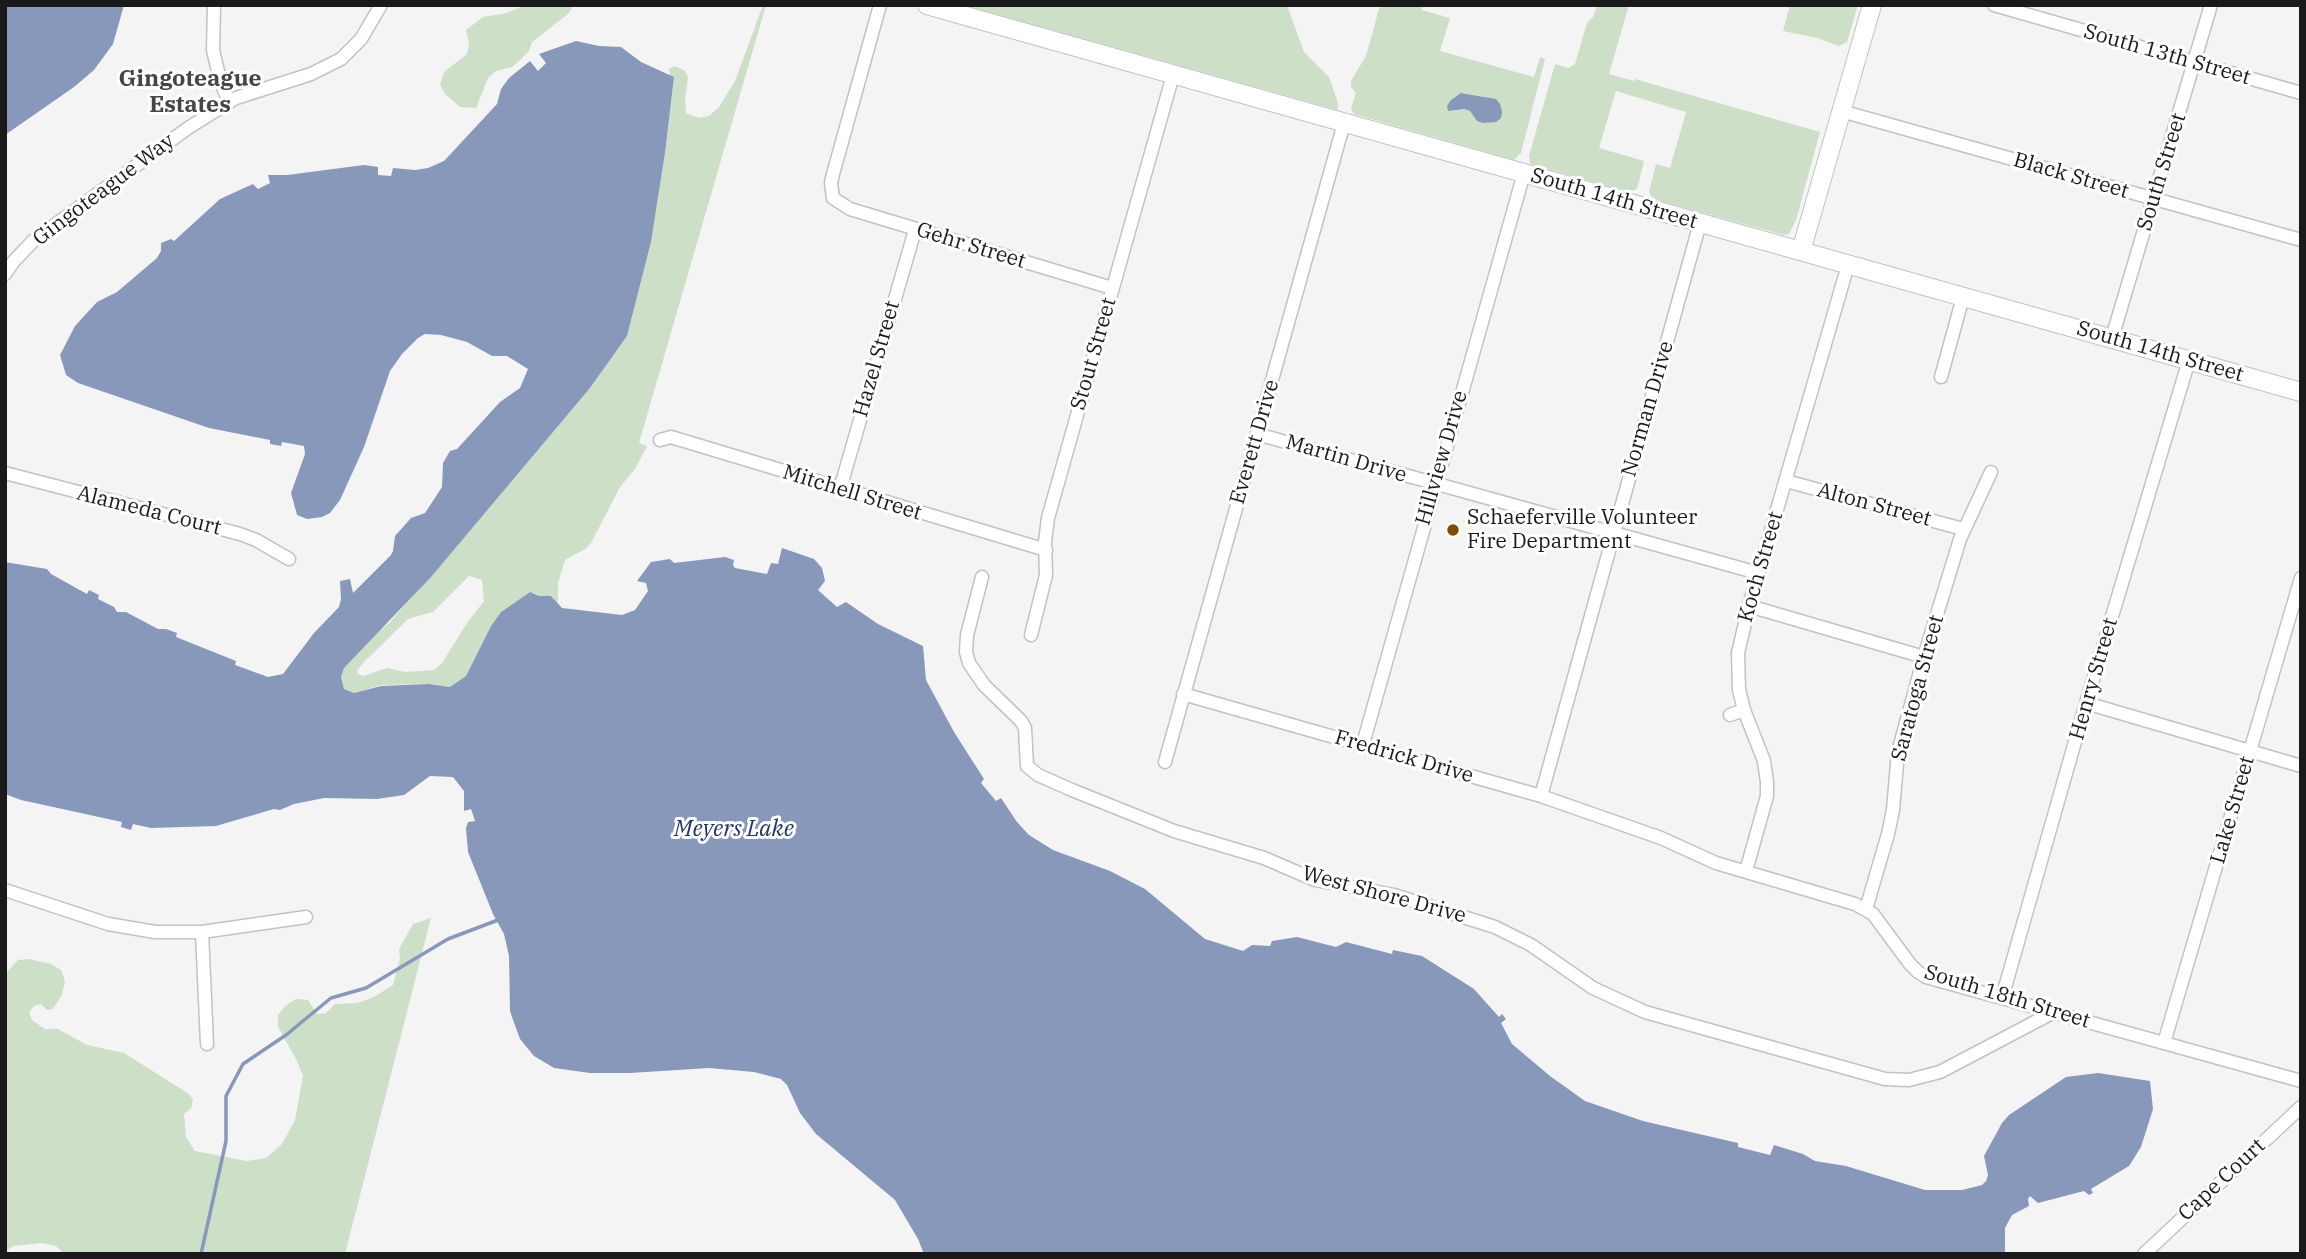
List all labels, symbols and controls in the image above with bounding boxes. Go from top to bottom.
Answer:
street label: South 13th Street [2081,19,2253,91]
district label: Gingoteague Estates [118,65,262,119]
street label: South Street [2132,110,2192,234]
street label: Gingoteague Way [28,129,180,251]
street label: Black Street [2010,148,2132,204]
street label: South 14th Street [1528,163,1700,235]
street label: Gehr Street [913,217,1029,275]
street label: Stout Street [1066,295,1122,413]
street label: Hazel Street [848,298,906,420]
street label: South 14th Street [2074,316,2246,388]
street label: Norman Drive [1617,338,1679,480]
street label: Everett Drive [1225,377,1285,507]
street label: Hillview Drive [1411,388,1473,528]
street label: Martin Drive [1283,430,1409,488]
street label: Mitchell Street [779,460,925,526]
street label: Alton Street [1814,478,1934,532]
street label: Alameda Court [74,481,224,541]
place label: Schaeferville Volunteer Fire Department [1467,505,1697,555]
street label: Koch Street [1733,509,1789,625]
marker: Schaeferville Volunteer Fire Department [1445,522,1461,538]
street label: Saratoga Street [1886,612,1950,764]
street label: Henry Street [2064,615,2124,743]
street label: Fredrick Drive [1332,725,1476,789]
street label: Lake Street [2206,753,2260,867]
water label: Meyers Lake [674,815,794,843]
street label: West Shore Drive [1299,861,1469,929]
street label: South 18th Street [1921,960,2093,1034]
street label: Cape Court [2173,1134,2271,1226]

